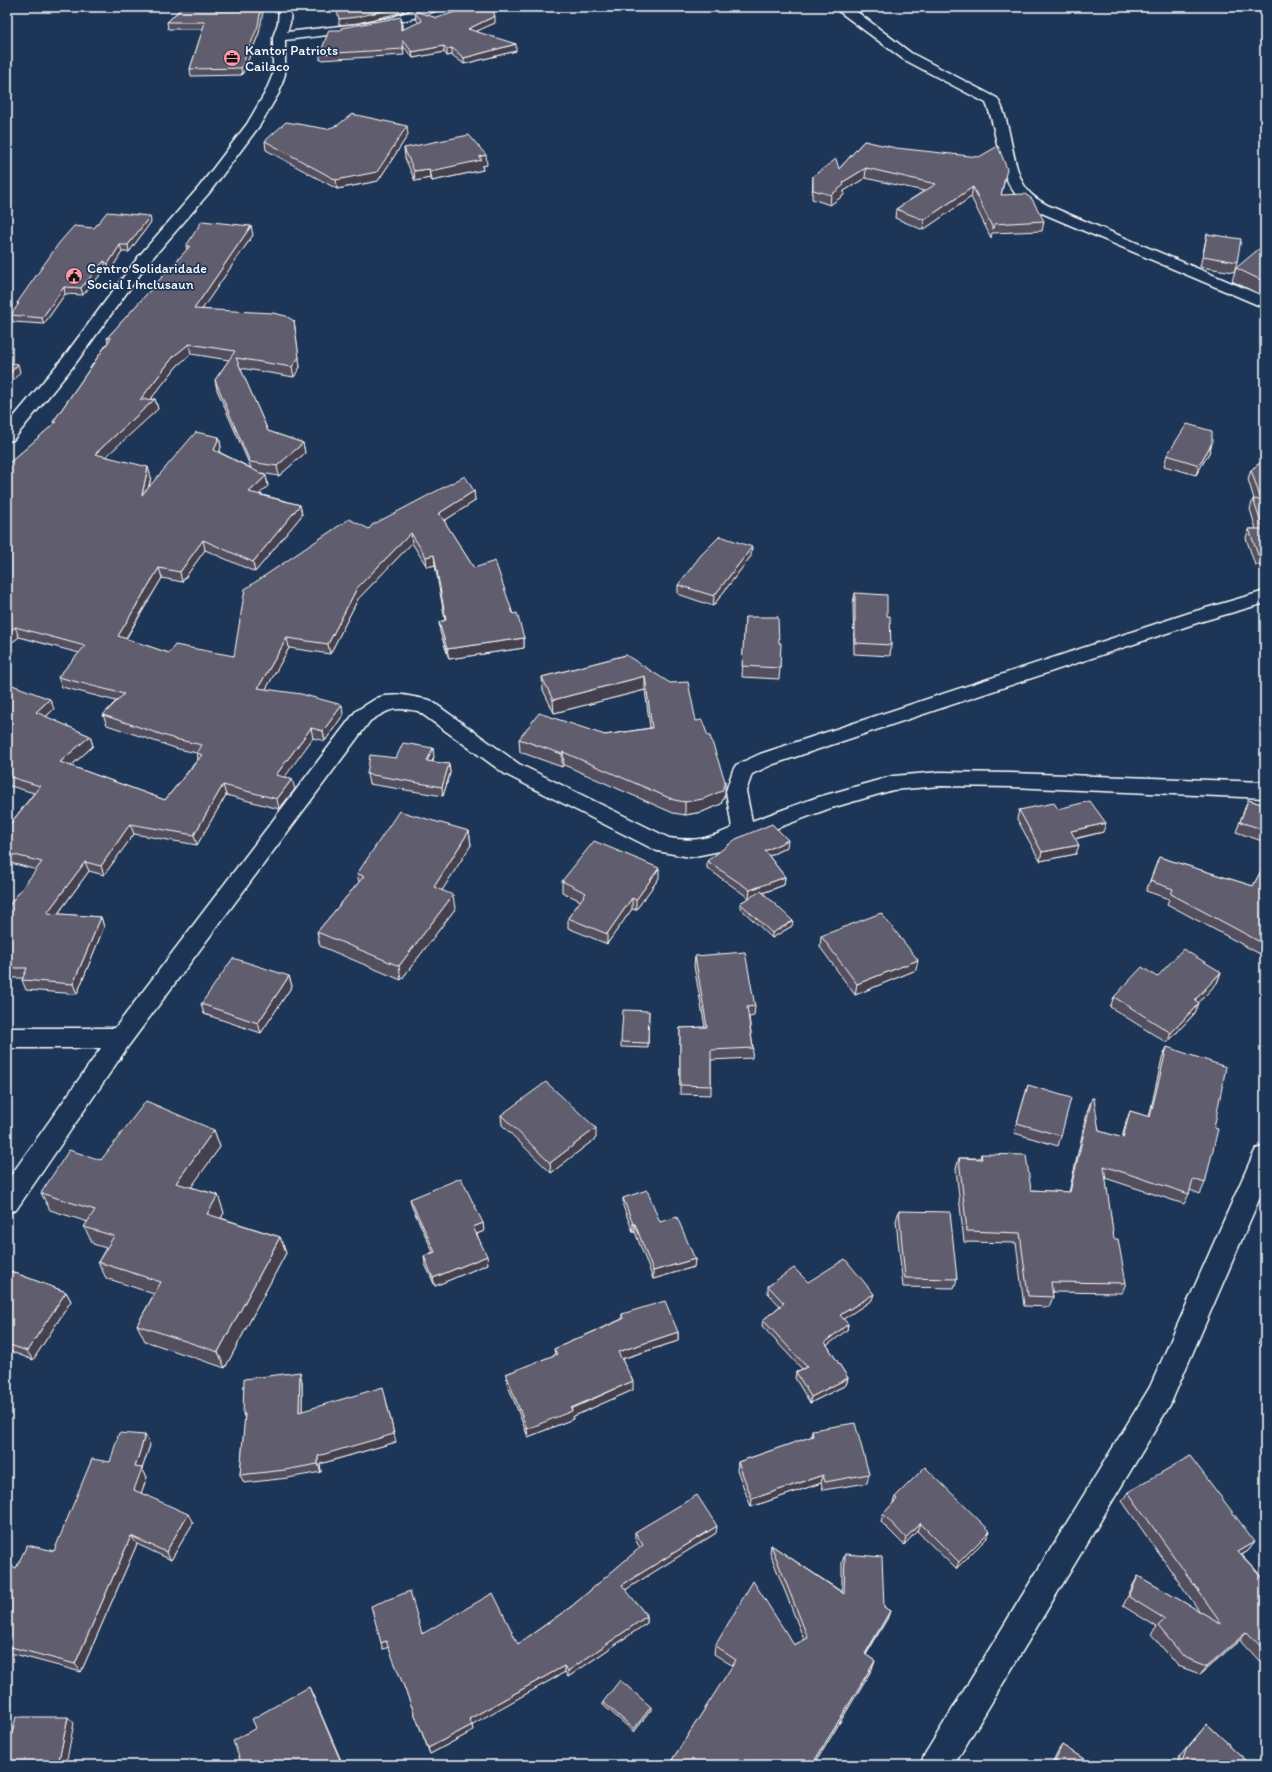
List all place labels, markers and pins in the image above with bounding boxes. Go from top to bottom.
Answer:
place label: Kantor Patriots Cailaco [245,42,338,75]
office icon: Kantor Patriots Cailaco [222,48,242,68]
place label: Centro Solidaridade Social I Inclusaun [87,260,207,293]
public building icon: Centro Solidaridade Social I Inclusaun [64,266,84,286]

